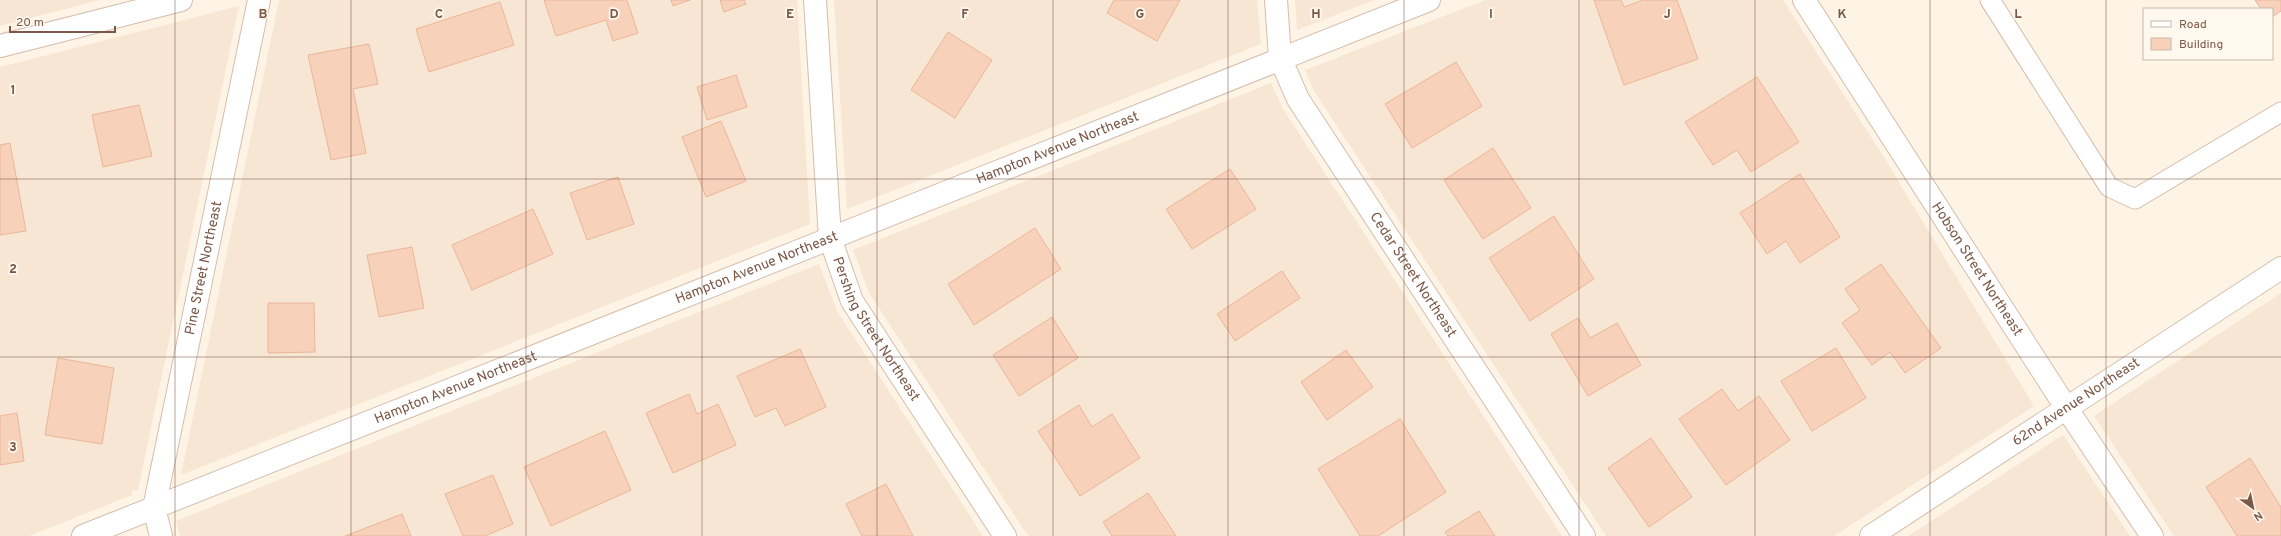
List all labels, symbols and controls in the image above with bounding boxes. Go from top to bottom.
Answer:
text: B [259,7,268,23]
text: C [435,7,443,23]
text: D [609,7,619,23]
text: E [786,7,794,23]
text: F [961,7,969,23]
text: G [1136,7,1145,23]
text: H [1311,7,1321,23]
text: I [1489,7,1493,23]
text: J [1663,7,1671,23]
text: K [1837,7,1847,23]
text: L [2014,7,2022,23]
scale bar [10,8,115,34]
legend [2143,8,2273,60]
text: 20 m [16,15,44,31]
text: Road [2179,17,2207,33]
text: Building [2179,37,2223,53]
text: 1 [10,83,16,99]
street label: Hampton Avenue Northeast [974,108,1141,188]
street label: Pine Street Northeast [182,199,226,336]
street label: Hobson Street Northeast [1928,199,2026,339]
street label: Cedar Street Northeast [1366,209,1460,341]
street label: Hampton Avenue Northeast [673,228,840,308]
street label: Pershing Street Northeast [829,255,923,404]
text: 2 [9,262,17,278]
street label: Hampton Avenue Northeast [372,348,539,428]
street label: 62nd Avenue Northeast [2009,354,2143,450]
text: 3 [9,440,17,456]
north arrow [2233,488,2273,528]
text: N [2251,508,2265,524]

